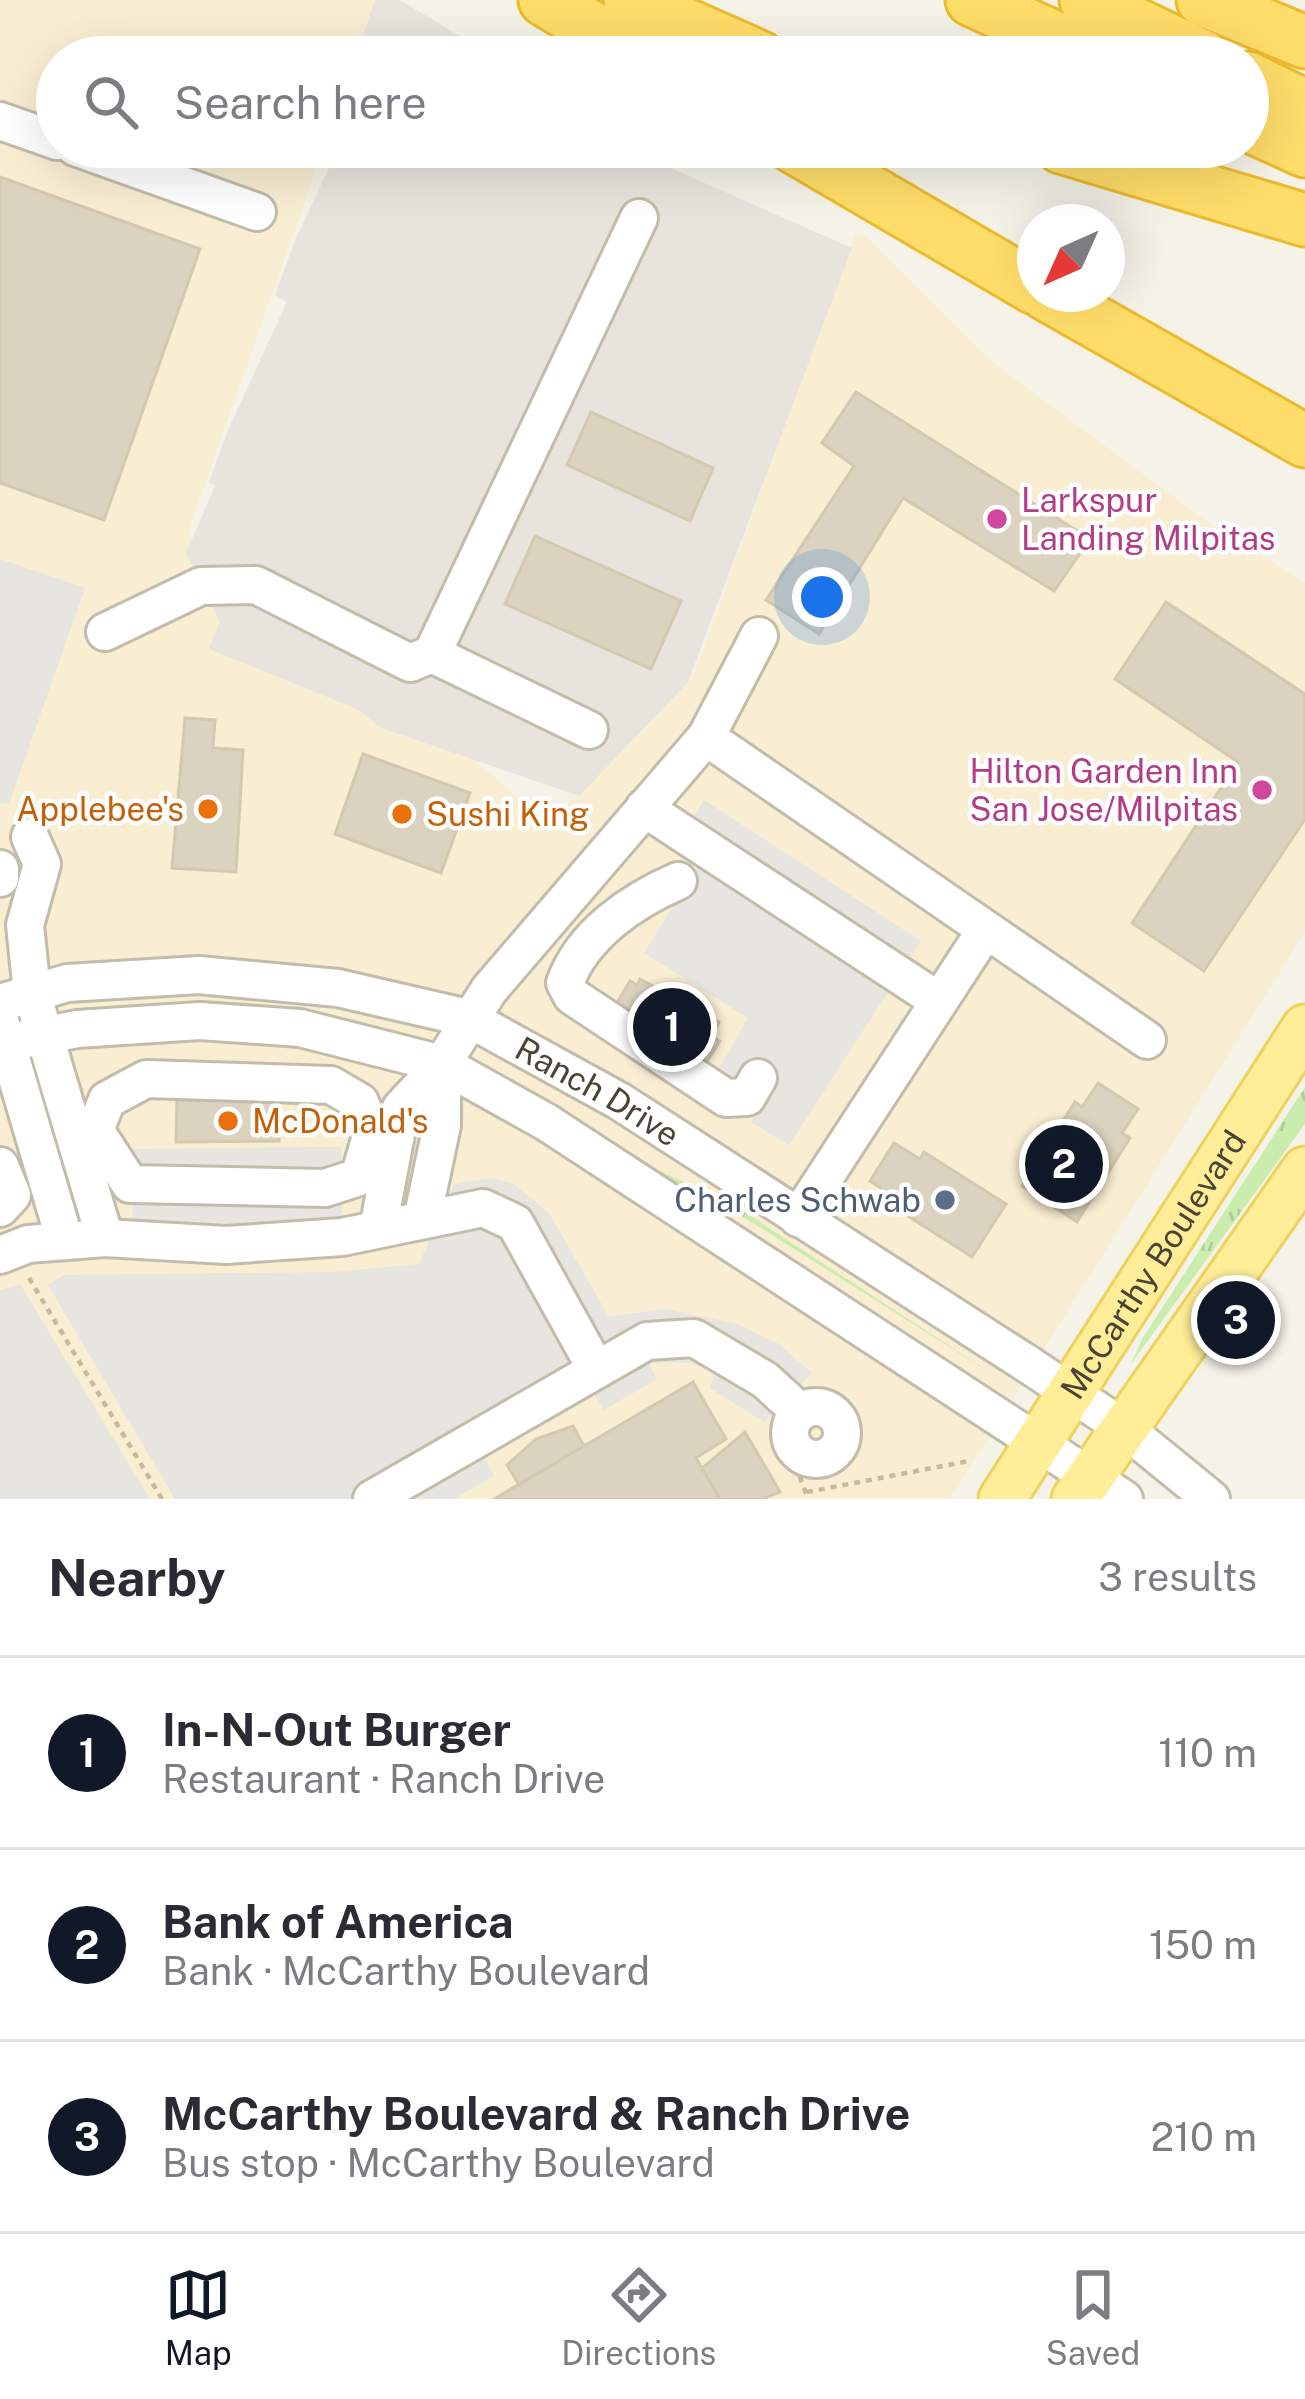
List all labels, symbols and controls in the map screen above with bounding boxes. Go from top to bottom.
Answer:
search box [36,36,1269,168]
icon: search [78,69,144,135]
text: Search here [174,76,427,129]
north arrow [1017,204,1125,312]
place label: Larkspur Landing Milpitas [1021,481,1275,557]
marker: Larkspur Landing Milpitas [984,506,1010,532]
your location [792,567,852,627]
place label: Hilton Garden Inn San Jose/Milpitas [970,752,1238,828]
marker: Hilton Garden Inn San Jose/Milpitas [1249,777,1275,803]
place label: Applebee's [16,790,184,828]
place label: Sushi King [426,795,590,833]
marker: Applebee's [195,796,221,822]
marker: Sushi King [389,801,415,827]
pin: 1 [633,982,711,1072]
street label: Ranch Drive [509,1029,687,1154]
place label: McDonald's [252,1102,428,1140]
marker: McDonald's [215,1108,241,1134]
pin: 2 [1025,1119,1103,1209]
street label: McCarthy Boulevard [1053,1123,1253,1406]
place label: Charles Schwab [674,1181,921,1219]
marker: Charles Schwab [932,1187,958,1213]
pin: 3 [1197,1275,1275,1365]
text: Nearby [48,1548,225,1607]
text: 3 results [1098,1554,1257,1600]
text: In-N-Out Burger [162,1703,511,1756]
text: 1 [79,1730,95,1776]
text: 110 m [1158,1730,1257,1776]
text: Restaurant · Ranch Drive [162,1756,605,1802]
text: Bank of America [162,1895,514,1948]
text: 2 [75,1922,99,1968]
text: 150 m [1149,1922,1257,1968]
text: Bank · McCarthy Boulevard [162,1948,650,1994]
text: McCarthy Boulevard & Ranch Drive [162,2087,910,2140]
text: 3 [74,2114,100,2160]
text: 210 m [1151,2114,1257,2160]
text: Bus stop · McCarthy Boulevard [162,2140,715,2186]
tab: Map [165,2262,232,2372]
tab: Directions [561,2262,716,2372]
tab: Saved [1046,2262,1140,2372]

